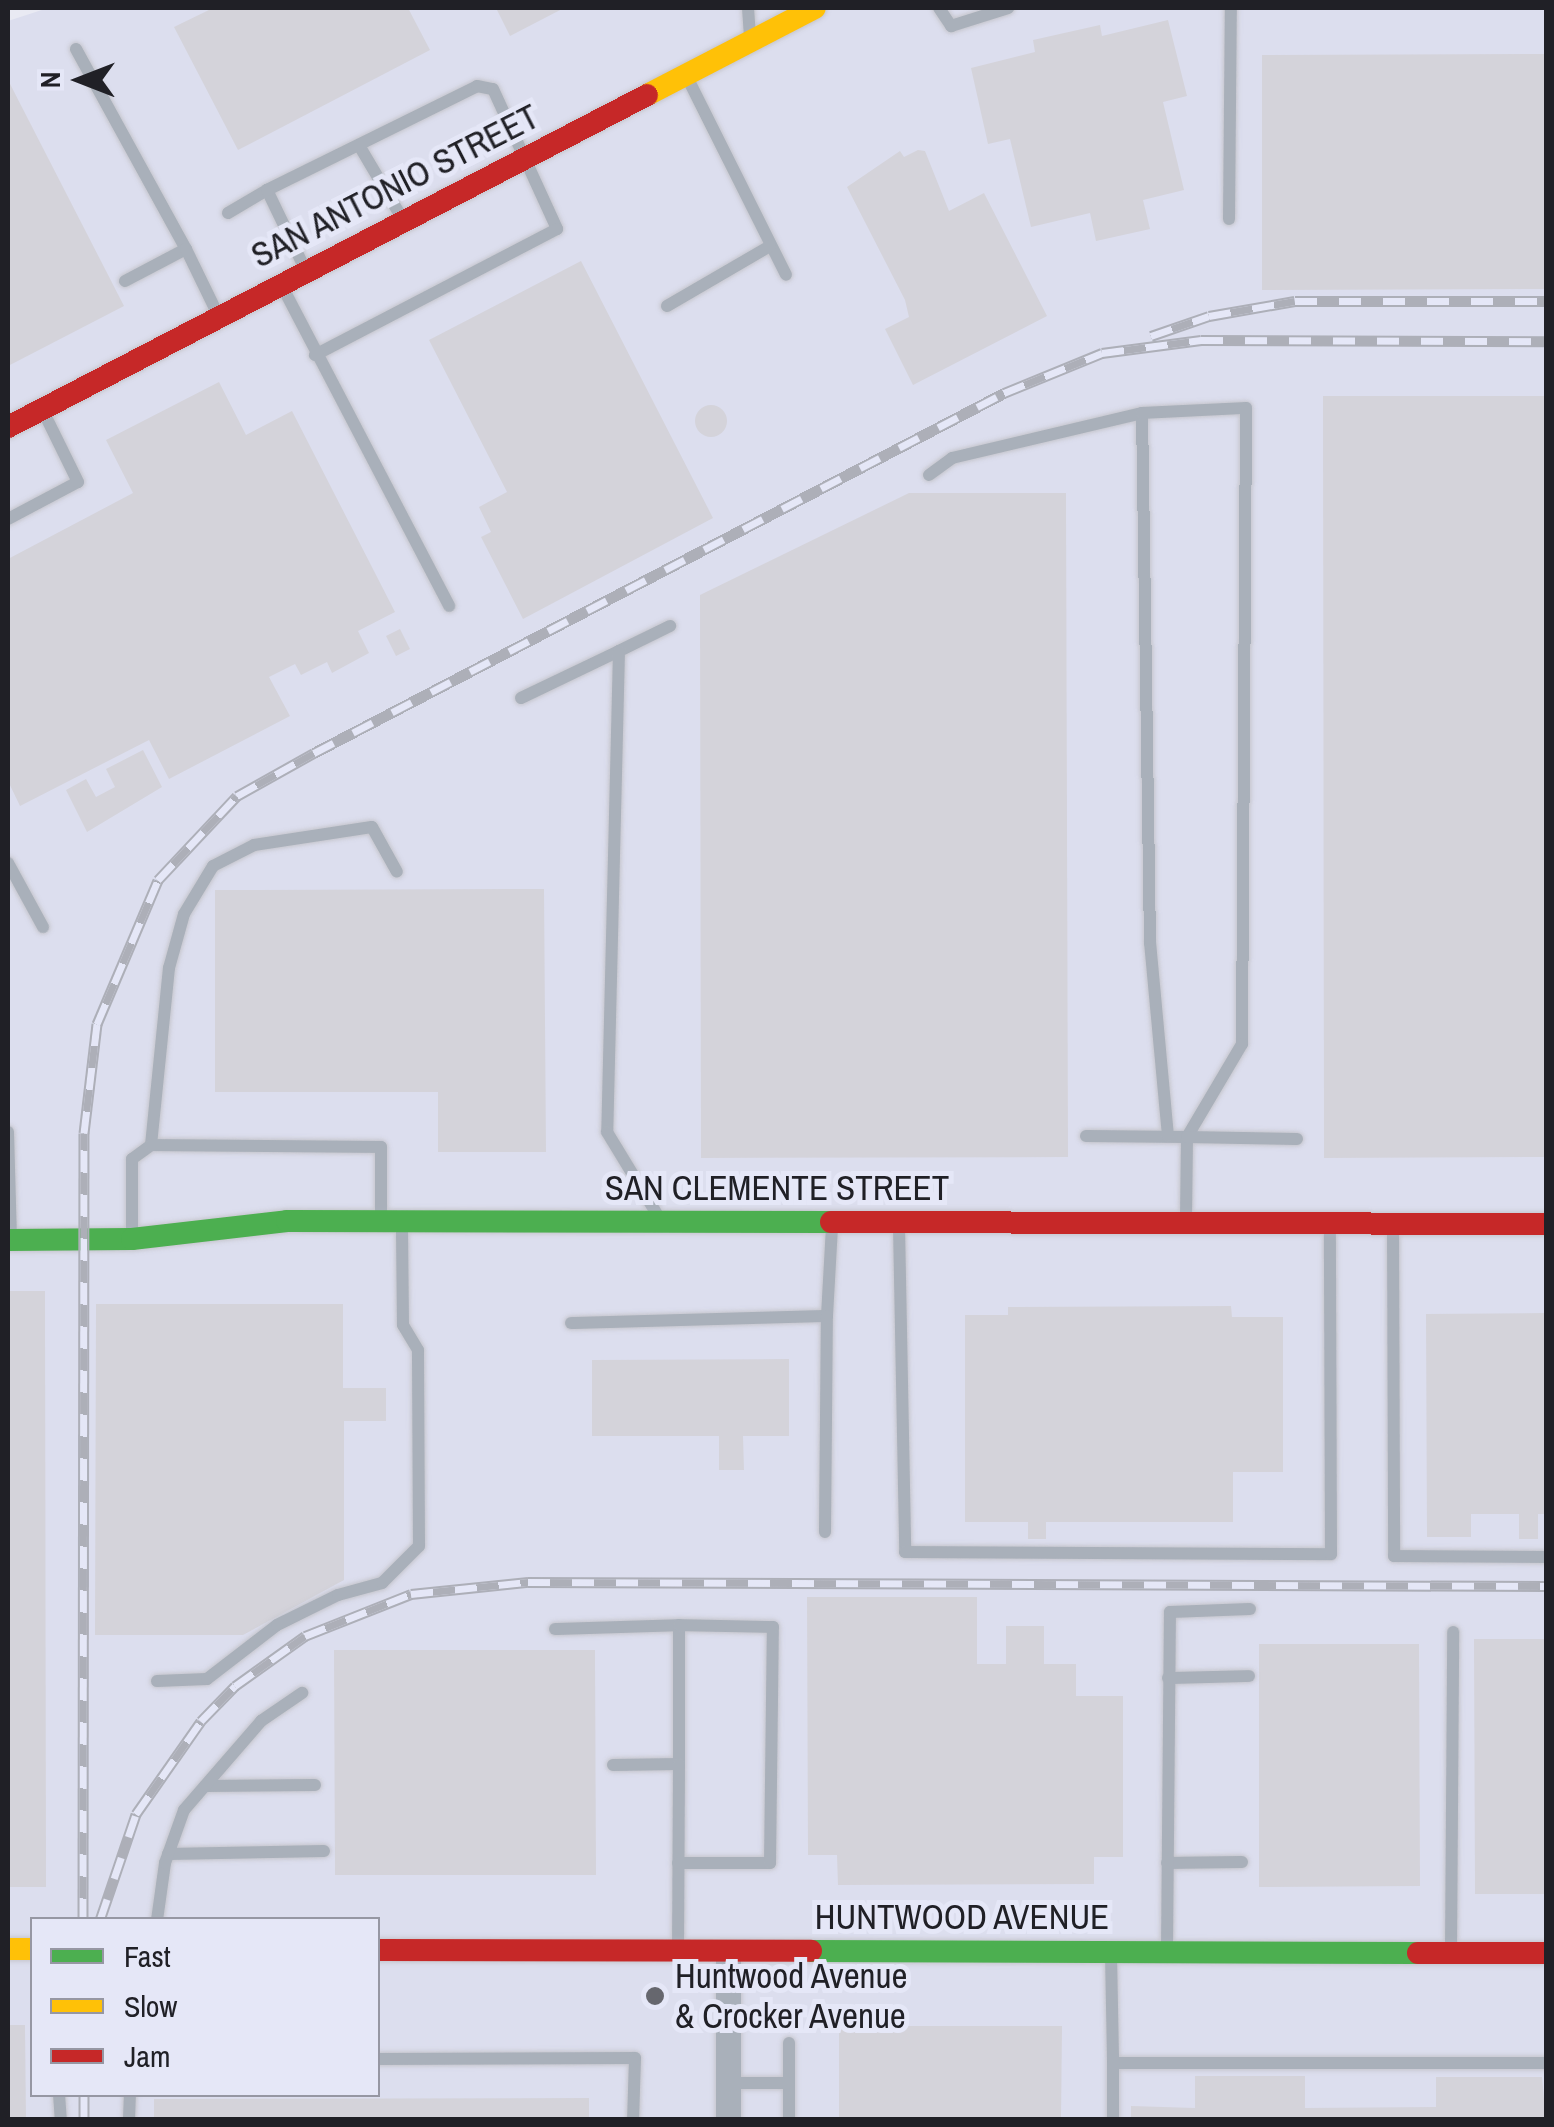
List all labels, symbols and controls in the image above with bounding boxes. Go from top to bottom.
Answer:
north arrow [30,30,130,130]
text: N [31,72,69,88]
street label: SAN ANTONIO STREET [244,95,546,277]
street label: SAN CLEMENTE STREET [605,1167,949,1209]
street label: HUNTWOOD AVENUE [814,1896,1110,1938]
legend [30,1917,380,2097]
text: Fast [124,1936,171,1976]
place label: Huntwood Avenue & Crocker Avenue [675,1955,909,2037]
marker: Huntwood Avenue & Crocker Avenue [644,1985,666,2007]
text: Slow [124,1986,177,2026]
text: Jam [124,2036,170,2076]

